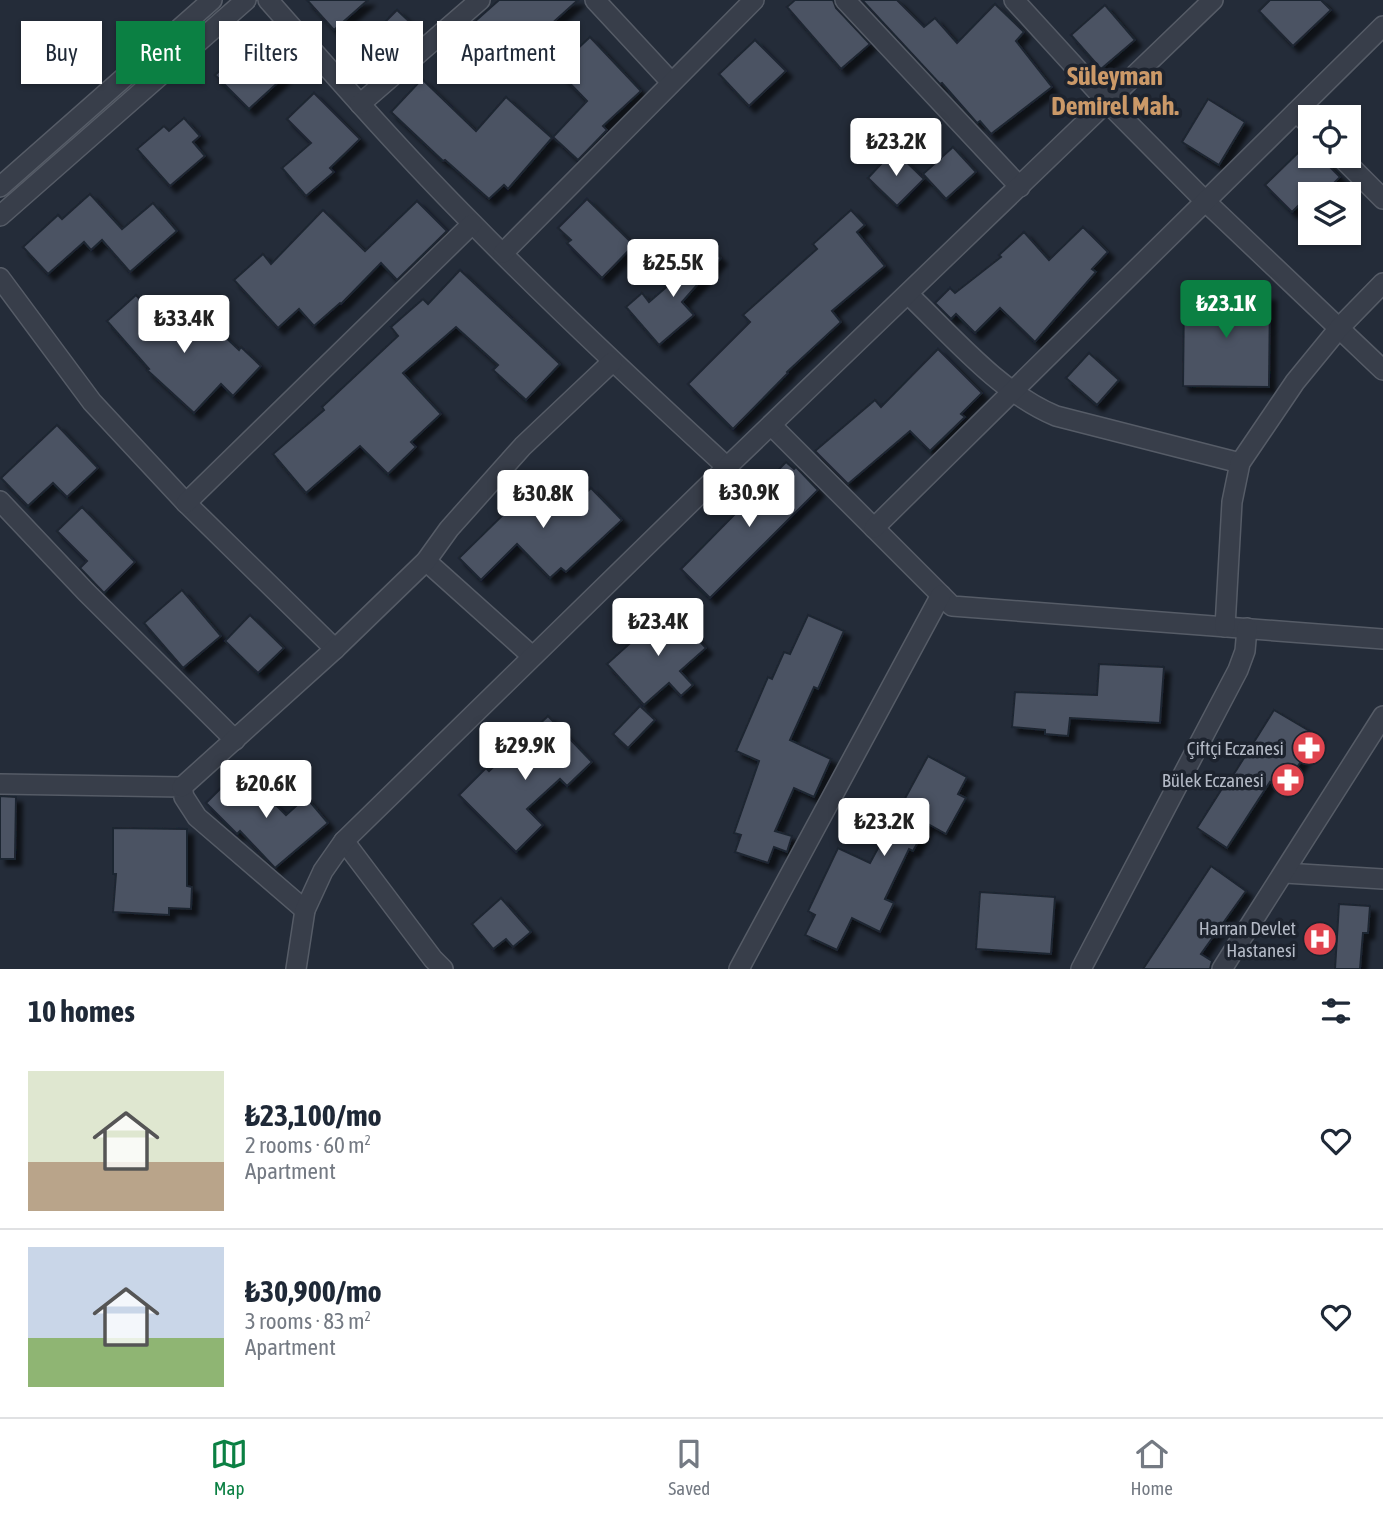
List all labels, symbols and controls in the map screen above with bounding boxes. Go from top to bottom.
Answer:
chip: Buy [21,21,102,84]
chip: Rent [116,21,205,84]
chip: Filters [219,21,322,84]
chip: New [336,21,423,84]
chip: Apartment [437,21,580,84]
district label: Süleyman Demirel Mah. [1051,61,1179,121]
map controls [1298,105,1361,245]
button: locate [1298,105,1361,168]
pin: ₺23.2K [839,118,953,178]
text: ₺23.2K [866,128,926,154]
button: layers [1298,182,1361,245]
pin: ₺25.5K [616,240,730,299]
text: ₺25.5K [643,249,703,275]
pin: ₺23.1K [1169,280,1283,340]
text: ₺23.1K [1196,290,1256,316]
pin: ₺33.4K [127,296,241,355]
text: ₺33.4K [154,305,214,331]
pin: ₺30.8K [486,470,600,530]
pin: ₺30.9K [692,470,806,529]
text: ₺30.9K [719,479,779,505]
text: ₺30.8K [513,480,573,506]
pin: ₺23.4K [601,598,715,658]
text: ₺23.4K [628,608,688,634]
pin: ₺29.9K [468,722,582,782]
pharmacy icon: Çiftçi Eczanesi [1290,729,1328,767]
text: ₺29.9K [495,732,555,758]
place label: Çiftçi Eczanesi [1187,737,1284,759]
pin: ₺20.6K [209,760,323,820]
pharmacy icon: Bülek Eczanesi [1269,761,1307,799]
place label: Bülek Eczanesi [1162,769,1264,791]
text: ₺20.6K [236,770,296,796]
pin: ₺23.2K [827,798,941,858]
text: ₺23.2K [854,808,914,834]
place label: Harran Devlet Hastanesi [1199,917,1296,961]
hospital icon: Harran Devlet Hastanesi [1301,920,1339,958]
icon: filters [1317,992,1355,1030]
text: 10 homes [28,994,135,1028]
text: ₺23,100/mo [245,1098,382,1132]
icon: home [84,1099,168,1183]
icon: heart [1317,1122,1355,1160]
text: 2 rooms · 60 m² [245,1132,371,1158]
text: Apartment [245,1158,336,1184]
text: ₺30,900/mo [245,1274,382,1308]
icon: home [84,1275,168,1359]
icon: heart [1317,1298,1355,1336]
text: 3 rooms · 83 m² [245,1308,371,1334]
text: Apartment [245,1334,336,1360]
tab: Map [210,1435,248,1499]
tab: Saved [668,1435,710,1499]
tab: Home [1131,1435,1173,1499]

